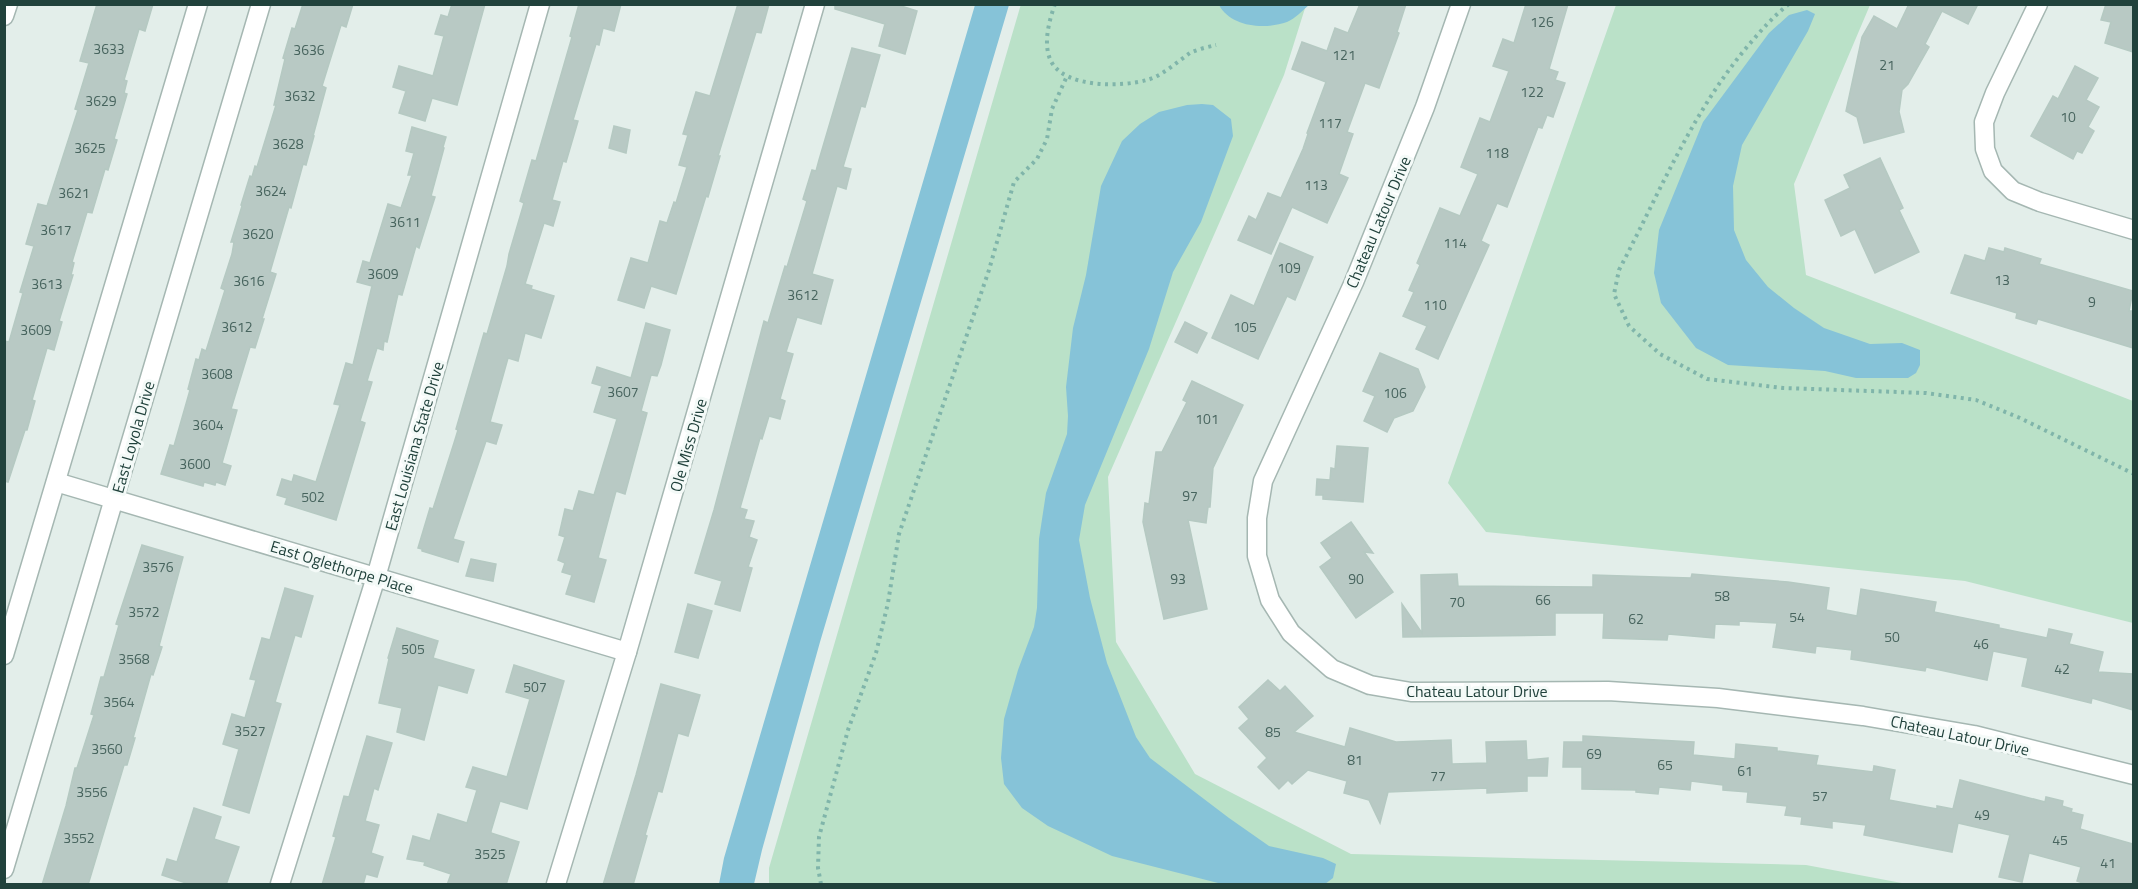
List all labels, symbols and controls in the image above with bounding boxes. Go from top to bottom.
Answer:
house number: 126 [1530,11,1554,32]
house number: 3633 [93,38,125,59]
house number: 3636 [293,39,325,60]
house number: 121 [1332,44,1356,65]
house number: 21 [1879,54,1895,75]
house number: 122 [1520,81,1544,102]
house number: 3632 [284,85,316,106]
house number: 3629 [85,90,117,111]
house number: 10 [2060,106,2076,127]
house number: 117 [1318,112,1342,133]
house number: 3628 [272,133,304,154]
house number: 3625 [74,137,106,158]
house number: 118 [1485,142,1509,163]
street label: Chateau Latour Drive [1339,152,1417,292]
house number: 113 [1304,174,1328,195]
house number: 3624 [255,180,287,201]
house number: 3621 [58,182,90,203]
house number: 3611 [389,211,421,232]
house number: 3617 [40,219,72,240]
house number: 3620 [242,223,274,244]
house number: 114 [1443,232,1467,253]
house number: 109 [1277,257,1301,278]
house number: 3609 [367,263,399,284]
house number: 13 [1994,269,2010,290]
house number: 3616 [233,270,265,291]
house number: 3613 [31,273,63,294]
house number: 3612 [787,284,819,305]
house number: 9 [2088,291,2096,312]
house number: 110 [1423,294,1447,315]
house number: 3612 [221,316,253,337]
house number: 105 [1233,316,1257,337]
house number: 3609 [20,319,52,340]
street label: East Louisiana State Drive [378,359,450,533]
house number: 3608 [201,363,233,384]
street label: East Loyola Drive [106,378,160,496]
house number: 3607 [607,381,639,402]
house number: 106 [1383,382,1407,403]
street label: Ole Miss Drive [663,395,713,495]
house number: 101 [1195,408,1219,429]
house number: 3604 [192,414,224,435]
house number: 3600 [179,453,211,474]
house number: 97 [1182,485,1198,506]
house number: 502 [301,486,325,507]
street label: East Oglethorpe Place [268,534,416,600]
house number: 3576 [142,556,174,577]
house number: 93 [1170,568,1186,589]
house number: 90 [1348,568,1364,589]
house number: 58 [1714,585,1730,606]
house number: 66 [1535,589,1551,610]
house number: 70 [1449,591,1465,612]
house number: 3572 [128,601,160,622]
house number: 54 [1789,606,1805,627]
house number: 62 [1628,608,1644,629]
house number: 50 [1884,626,1900,647]
house number: 46 [1973,633,1989,654]
house number: 505 [401,638,425,659]
house number: 3568 [118,648,150,669]
house number: 42 [2054,658,2070,679]
house number: 507 [523,676,547,697]
street label: Chateau Latour Drive [1406,679,1548,703]
house number: 3564 [103,691,135,712]
street label: Chateau Latour Drive [1888,709,2032,761]
house number: 3527 [234,720,266,741]
house number: 85 [1265,721,1281,742]
house number: 3560 [91,738,123,759]
house number: 69 [1586,743,1602,764]
house number: 81 [1347,749,1363,770]
house number: 65 [1657,754,1673,775]
house number: 61 [1737,760,1753,781]
house number: 77 [1430,765,1446,786]
house number: 3556 [76,781,108,802]
house number: 57 [1812,785,1828,806]
house number: 49 [1974,804,1990,825]
house number: 3552 [63,827,95,848]
house number: 45 [2052,829,2068,850]
house number: 3525 [474,843,506,864]
house number: 41 [2100,852,2116,873]

